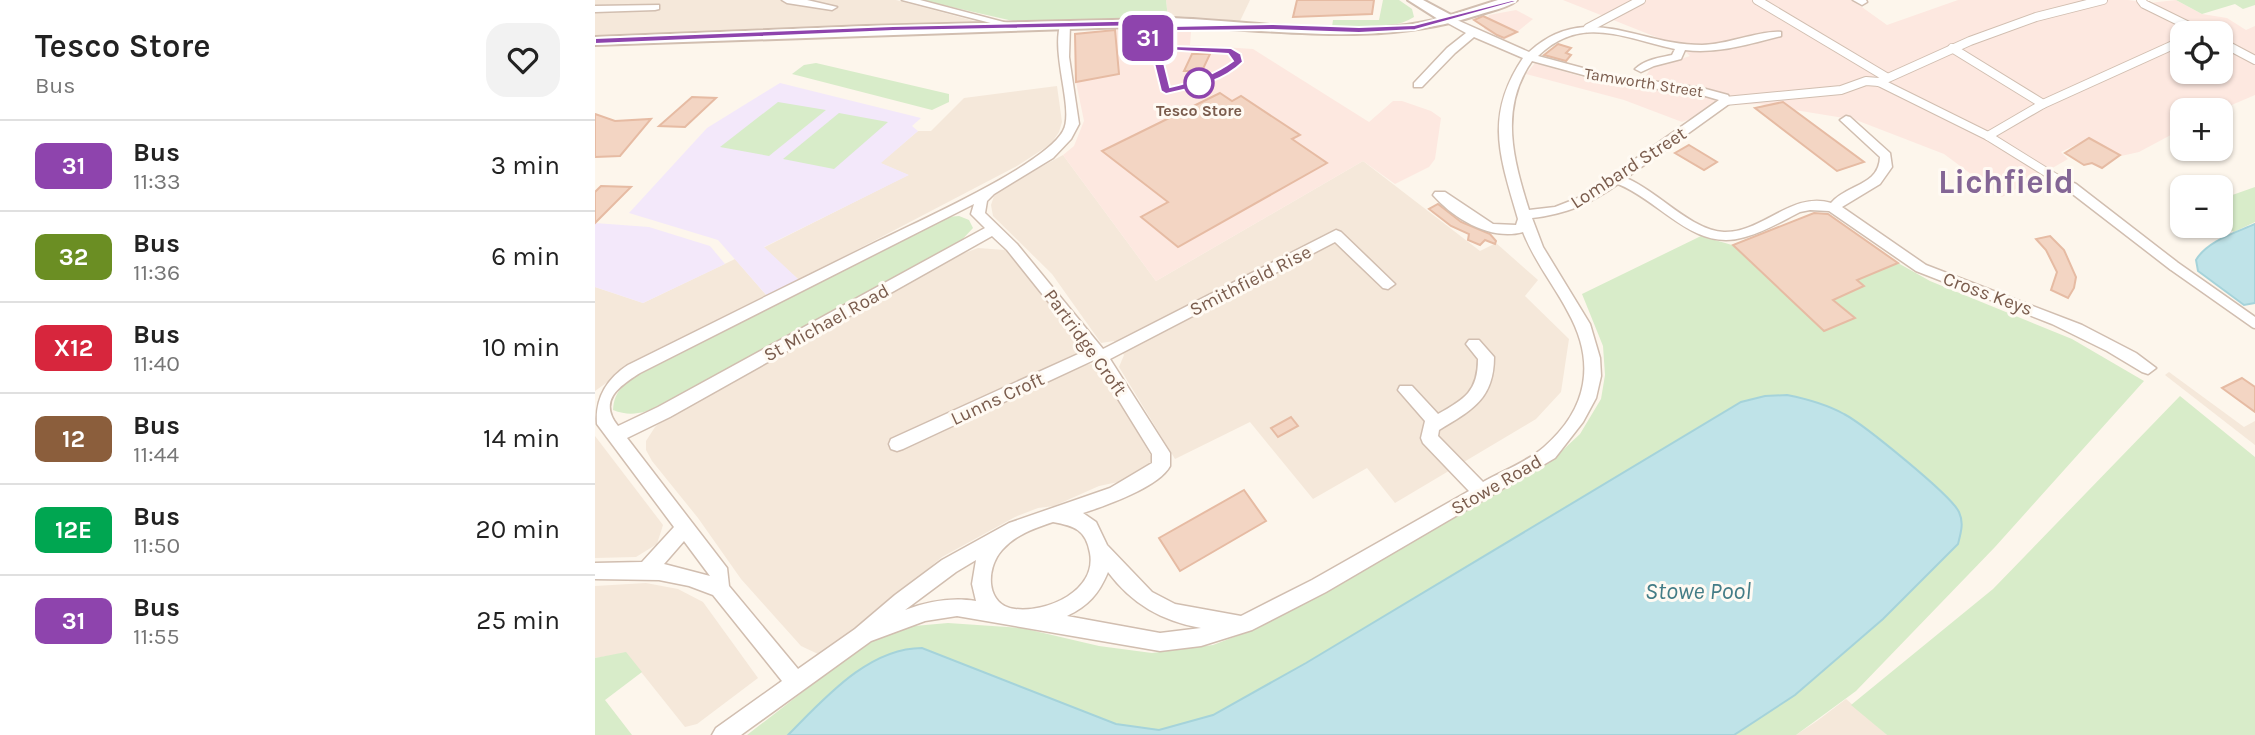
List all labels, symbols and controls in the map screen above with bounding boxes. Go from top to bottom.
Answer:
line badge: 31 [1117,15,1179,61]
map controls [2170,21,2233,238]
button: locate [2170,21,2233,84]
button: heart [486,23,560,97]
text: 31 [1136,24,1160,52]
text: Tesco Store [35,27,210,65]
street label: Tamworth Street [1583,64,1705,101]
marker: Tesco Store [1184,68,1214,98]
text: Bus [35,72,75,99]
button: + [2170,98,2233,161]
place label: Tesco Store [1156,101,1242,120]
street label: Lombard Street [1567,122,1691,213]
text: Bus [133,137,180,168]
text: 3 min [491,150,560,181]
text: 31 [62,152,85,180]
district label: Lichfield [1938,163,2074,201]
text: 11:33 [133,168,181,195]
button: − [2170,175,2233,238]
text: Bus [133,228,180,259]
text: 6 min [491,241,560,272]
street label: Smithfield Rise [1186,241,1315,321]
text: 32 [59,243,88,271]
text: 11:36 [133,259,180,286]
street label: Cross Keys [1940,268,2035,320]
street label: St Michael Road [760,279,893,366]
street label: Partridge Croft [1039,285,1131,400]
text: Bus [133,319,180,350]
text: 10 min [482,332,560,363]
text: X12 [54,334,93,362]
text: 11:40 [133,350,180,377]
street label: Lunns Croft [947,368,1048,430]
text: Bus [133,410,180,441]
text: 14 min [483,423,560,454]
text: 12 [62,425,85,453]
text: 11:44 [133,441,179,468]
street label: Stowe Road [1447,450,1546,520]
text: Bus [133,501,180,532]
text: 20 min [476,514,560,545]
text: 12E [55,516,92,544]
text: 11:50 [133,532,180,559]
water label: Stowe Pool [1645,577,1751,605]
text: Bus [133,592,180,623]
text: 25 min [476,605,560,636]
text: 31 [62,607,85,635]
text: 11:55 [133,623,179,650]

